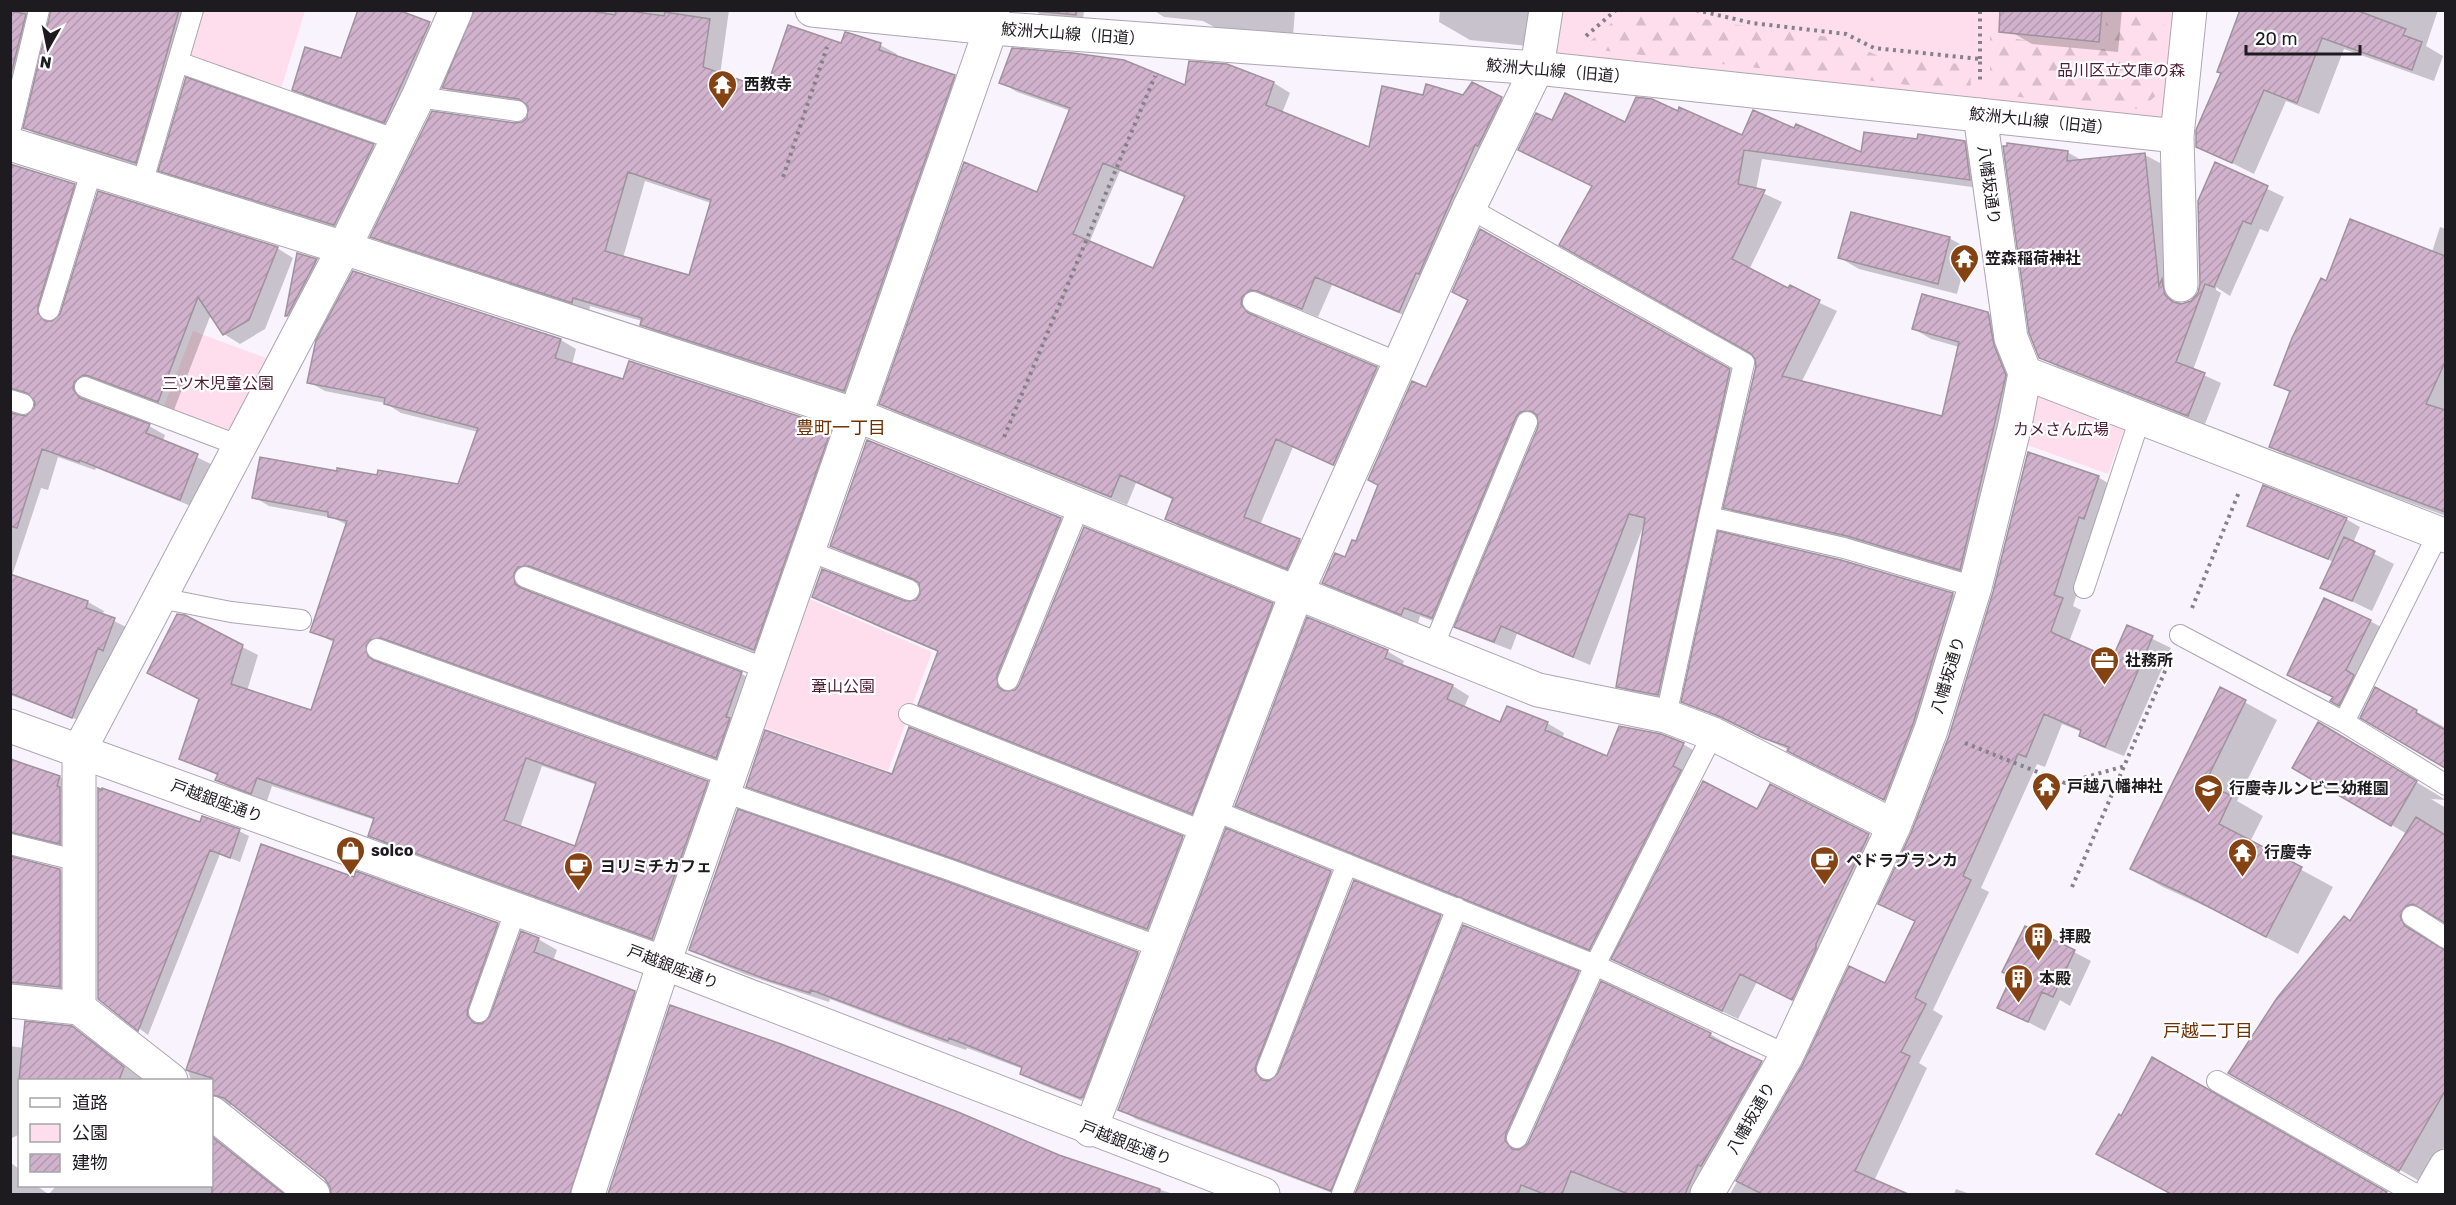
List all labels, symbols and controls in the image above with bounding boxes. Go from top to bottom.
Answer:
north arrow [18,18,78,78]
scale bar [2246,18,2360,56]
street label: 鮫洲大山線（旧道） [1001,20,1145,48]
text: 20 m [2255,28,2297,50]
text: N [39,52,53,73]
street label: 鮫洲大山線（旧道） [1485,55,1631,87]
park label: 品川区立文庫の森 [2057,61,2185,80]
temple icon: 西教寺 [707,68,739,110]
place label: 西教寺 [744,75,792,94]
street label: 鮫洲大山線（旧道） [1968,104,2114,138]
street label: 八幡坂通り [1974,144,2004,226]
temple icon: 笠森稲荷神社 [1948,242,1980,284]
place label: 笠森稲荷神社 [1985,249,2081,268]
park label: 三ツ木児童公園 [162,374,274,393]
district label: 豊町一丁目 [796,417,886,439]
park label: カメさん広場 [2013,420,2109,439]
street label: 八幡坂通り [1927,634,1969,716]
office icon: 社務所 [2088,644,2120,686]
place label: 社務所 [2125,651,2173,670]
park label: 葦山公園 [811,677,875,696]
temple icon: 戸越八幡神社 [2030,770,2062,812]
school or university icon: 行慶寺ルンビニ幼稚園 [2192,772,2224,814]
street label: 戸越銀座通り [169,776,265,826]
place label: 戸越八幡神社 [2067,777,2163,796]
place label: 行慶寺ルンビニ幼稚園 [2229,779,2389,798]
shop icon: solco [334,834,366,876]
temple icon: 行慶寺 [2227,836,2259,878]
place label: solco [371,841,414,860]
place label: 行慶寺 [2264,843,2312,862]
cafe icon: ペドラブランカ [1809,844,1841,886]
cafe icon: ヨリミチカフェ [563,850,595,892]
place label: ペドラブランカ [1846,851,1958,870]
place label: ヨリミチカフェ [600,857,712,876]
building icon: 拝殿 [2022,920,2054,962]
place label: 拝殿 [2059,927,2091,946]
street label: 戸越銀座通り [625,941,721,993]
building icon: 本殿 [2002,962,2034,1004]
place label: 本殿 [2039,969,2071,988]
district label: 戸越二丁目 [2163,1020,2253,1042]
legend [18,1079,213,1187]
street label: 八幡坂通り [1723,1079,1779,1157]
text: 道路 [72,1092,108,1114]
street label: 戸越銀座通り [1078,1117,1174,1169]
text: 公園 [72,1122,108,1144]
text: 建物 [72,1152,108,1174]

